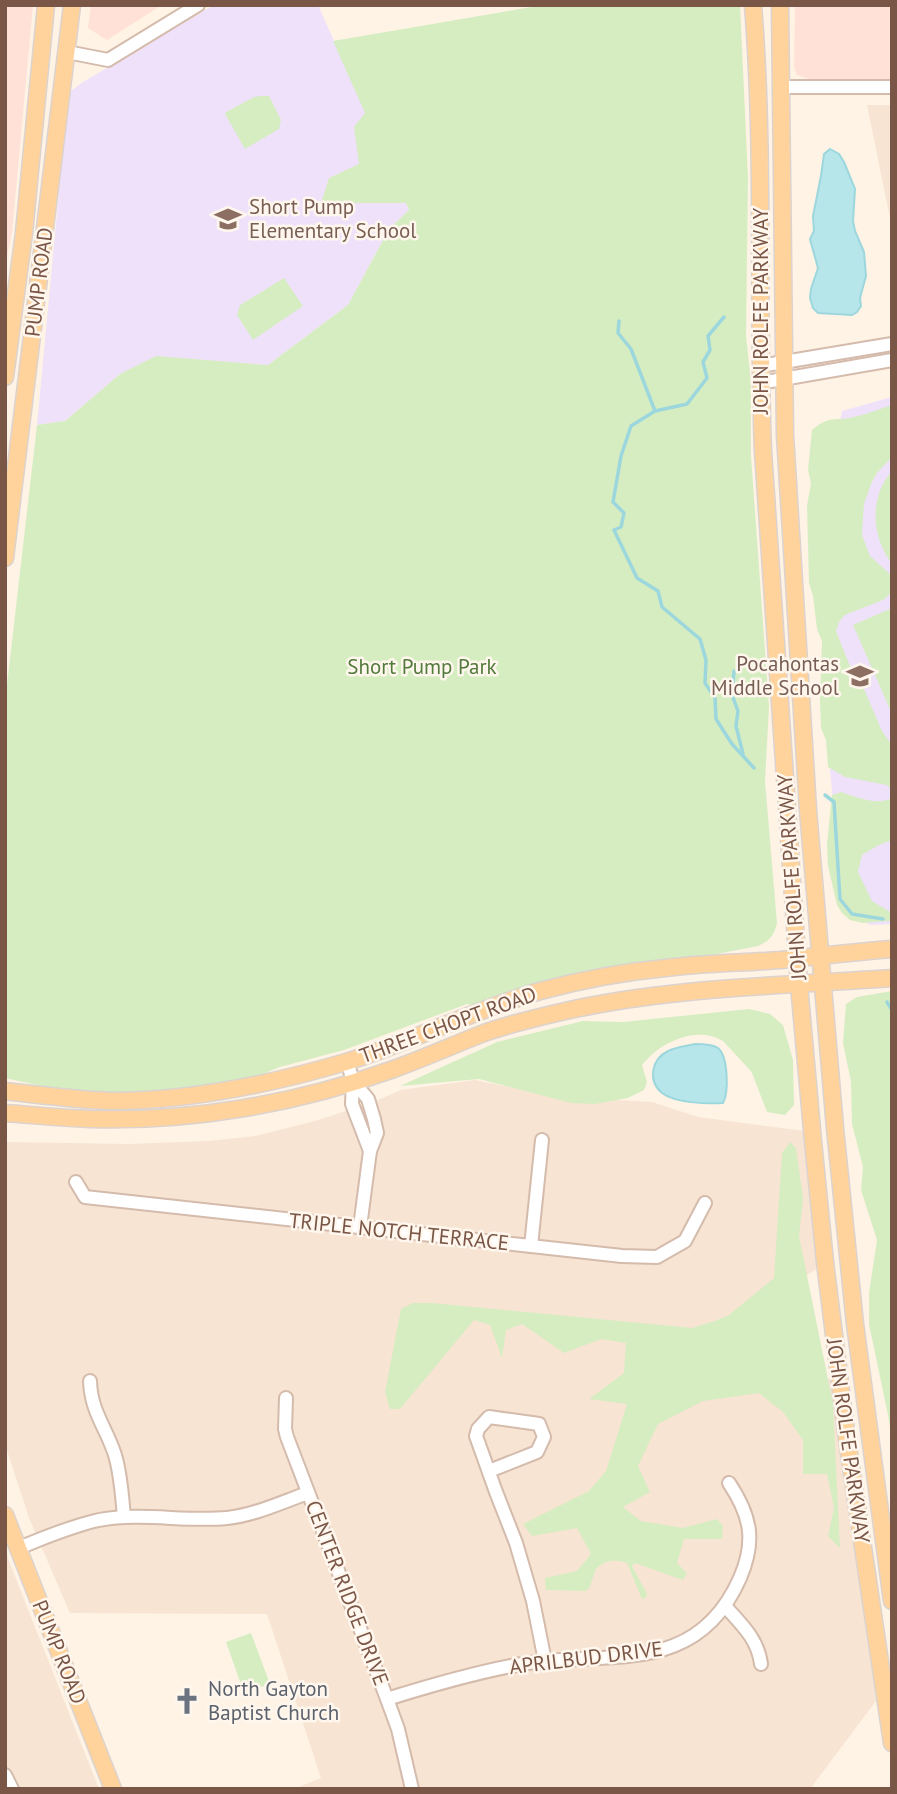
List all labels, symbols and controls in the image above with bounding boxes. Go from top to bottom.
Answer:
place label: Short Pump Elementary School [249,193,416,244]
school or university icon: Short Pump Elementary School [213,204,243,234]
street label: JOHN ROLFE PARKWAY [747,208,774,415]
street label: PUMP ROAD [18,226,59,338]
place label: Pocahontas Middle School [711,650,839,701]
park label: Short Pump Park [347,653,497,680]
school or university icon: Pocahontas Middle School [845,661,875,691]
street label: JOHN ROLFE PARKWAY [771,773,812,982]
street label: THREE CHOPT ROAD [356,980,540,1069]
street label: TRIPLE NOTCH TERRACE [288,1207,510,1256]
street label: JOHN ROLFE PARKWAY [821,1336,876,1545]
street label: CENTER RIDGE DRIVE [300,1496,395,1689]
street label: PUMP ROAD [26,1596,93,1708]
street label: APRILBUD DRIVE [508,1635,664,1680]
place label: North Gayton Baptist Church [208,1675,339,1726]
church icon: North Gayton Baptist Church [172,1686,202,1716]

